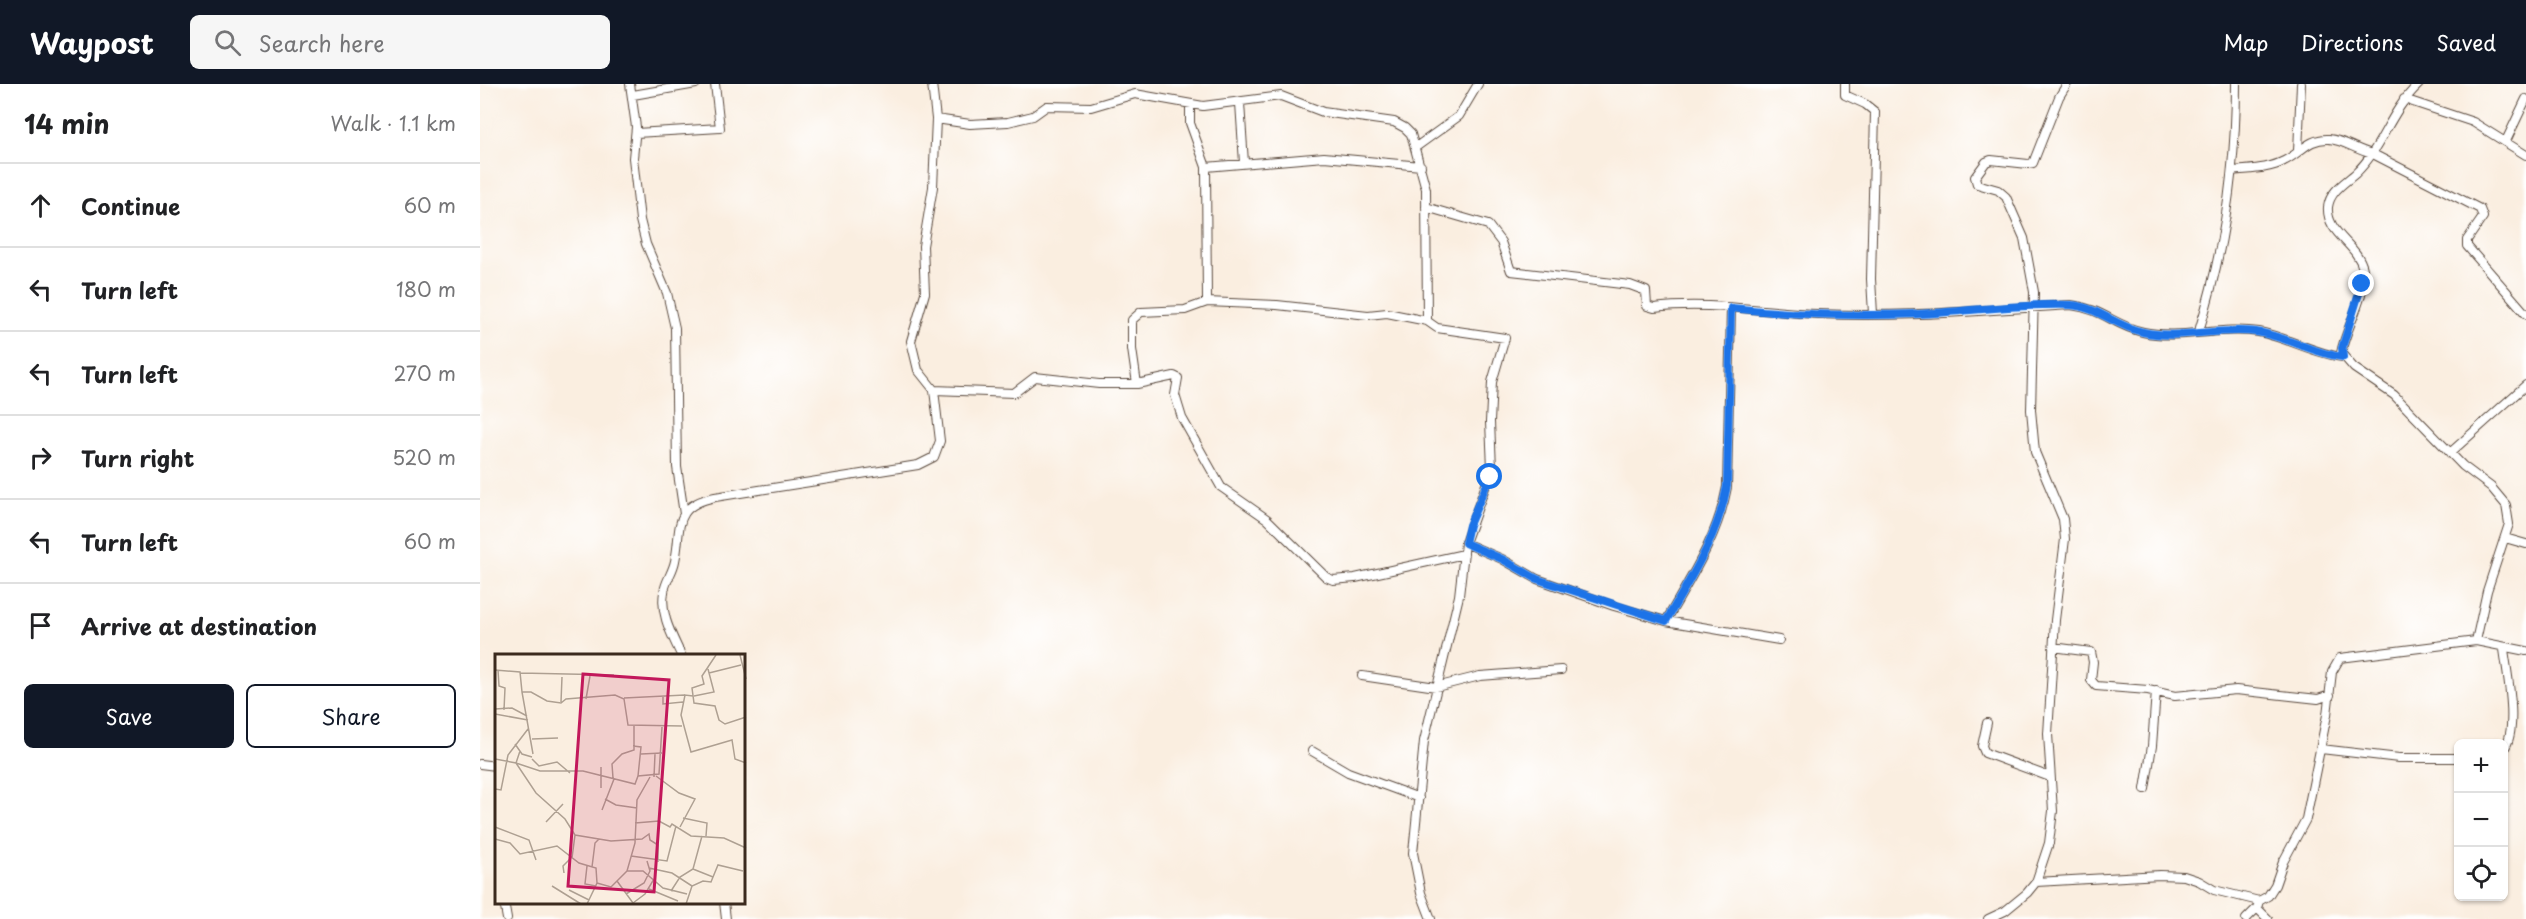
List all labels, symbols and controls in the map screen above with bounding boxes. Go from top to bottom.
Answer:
search box [190,15,610,69]
text: Waypost [30,21,154,64]
icon: search [211,26,244,59]
text: Search here [259,26,385,59]
text: Map [2223,26,2268,58]
text: Directions [2301,26,2403,58]
text: Saved [2436,26,2496,58]
text: 14 min [24,104,110,143]
text: Walk · 1.1 km [331,108,456,138]
icon: ahead [24,189,57,222]
text: Continue [81,189,180,222]
text: 60 m [404,190,456,220]
route end [2348,270,2374,296]
icon: left [24,273,57,306]
text: Turn left [81,273,178,306]
text: 180 m [396,274,456,304]
icon: left [24,357,57,390]
text: Turn left [81,357,178,390]
text: 270 m [393,358,456,388]
icon: right [24,441,57,474]
text: Turn right [81,441,194,474]
text: 520 m [392,442,456,472]
route start [1476,463,1502,489]
icon: left [24,525,57,558]
text: Turn left [81,525,178,558]
text: 60 m [404,526,456,556]
icon: arrive [24,609,57,642]
text: Arrive at destination [81,609,317,642]
inset map [495,654,746,904]
button: Save [24,684,234,748]
button: Share [246,684,456,748]
map controls [2454,739,2508,901]
button: + [2454,739,2508,793]
button: − [2454,793,2508,847]
button: locate [2454,847,2508,901]

